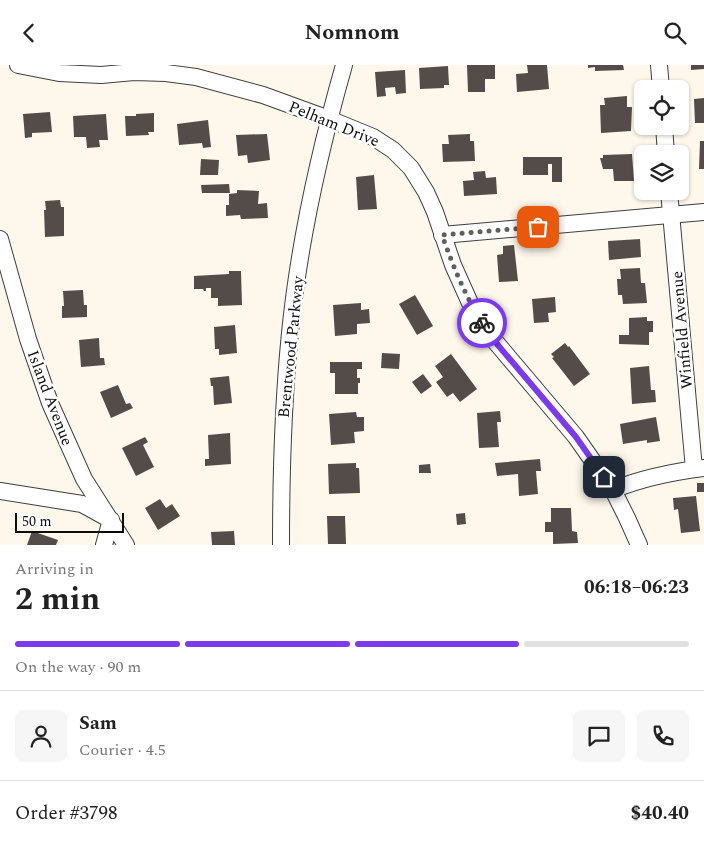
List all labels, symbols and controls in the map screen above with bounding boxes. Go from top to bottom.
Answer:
text: Nomnom [304,16,400,49]
icon: back [15,19,43,47]
icon: search [661,19,689,47]
map controls [634,80,689,200]
button: locate [634,80,689,135]
street label: Pelham Drive [285,95,383,153]
button: layers [634,145,689,200]
pin [517,206,559,248]
icon: bag [524,213,552,241]
street label: Winfield Avenue [665,270,699,390]
street label: Brentwood Parkway [272,274,311,419]
courier [457,298,507,348]
icon: bike [468,309,496,337]
street label: Island Avenue [21,347,79,449]
pin [583,456,625,498]
icon: home [590,463,618,491]
scale bar [15,510,124,533]
text: 50 m [22,511,52,532]
text: Arriving in [15,557,94,581]
text: 06:18–06:23 [584,573,689,602]
text: 2 min [15,575,100,624]
text: On the way · 90 m [15,655,141,679]
text: Sam [79,709,117,738]
button: person [15,710,67,762]
button: chat [573,710,625,762]
button: phone [637,710,689,762]
text: Courier · 4.5 [79,738,166,762]
text: Order #3798 [15,799,118,828]
text: $40.40 [631,799,689,828]

